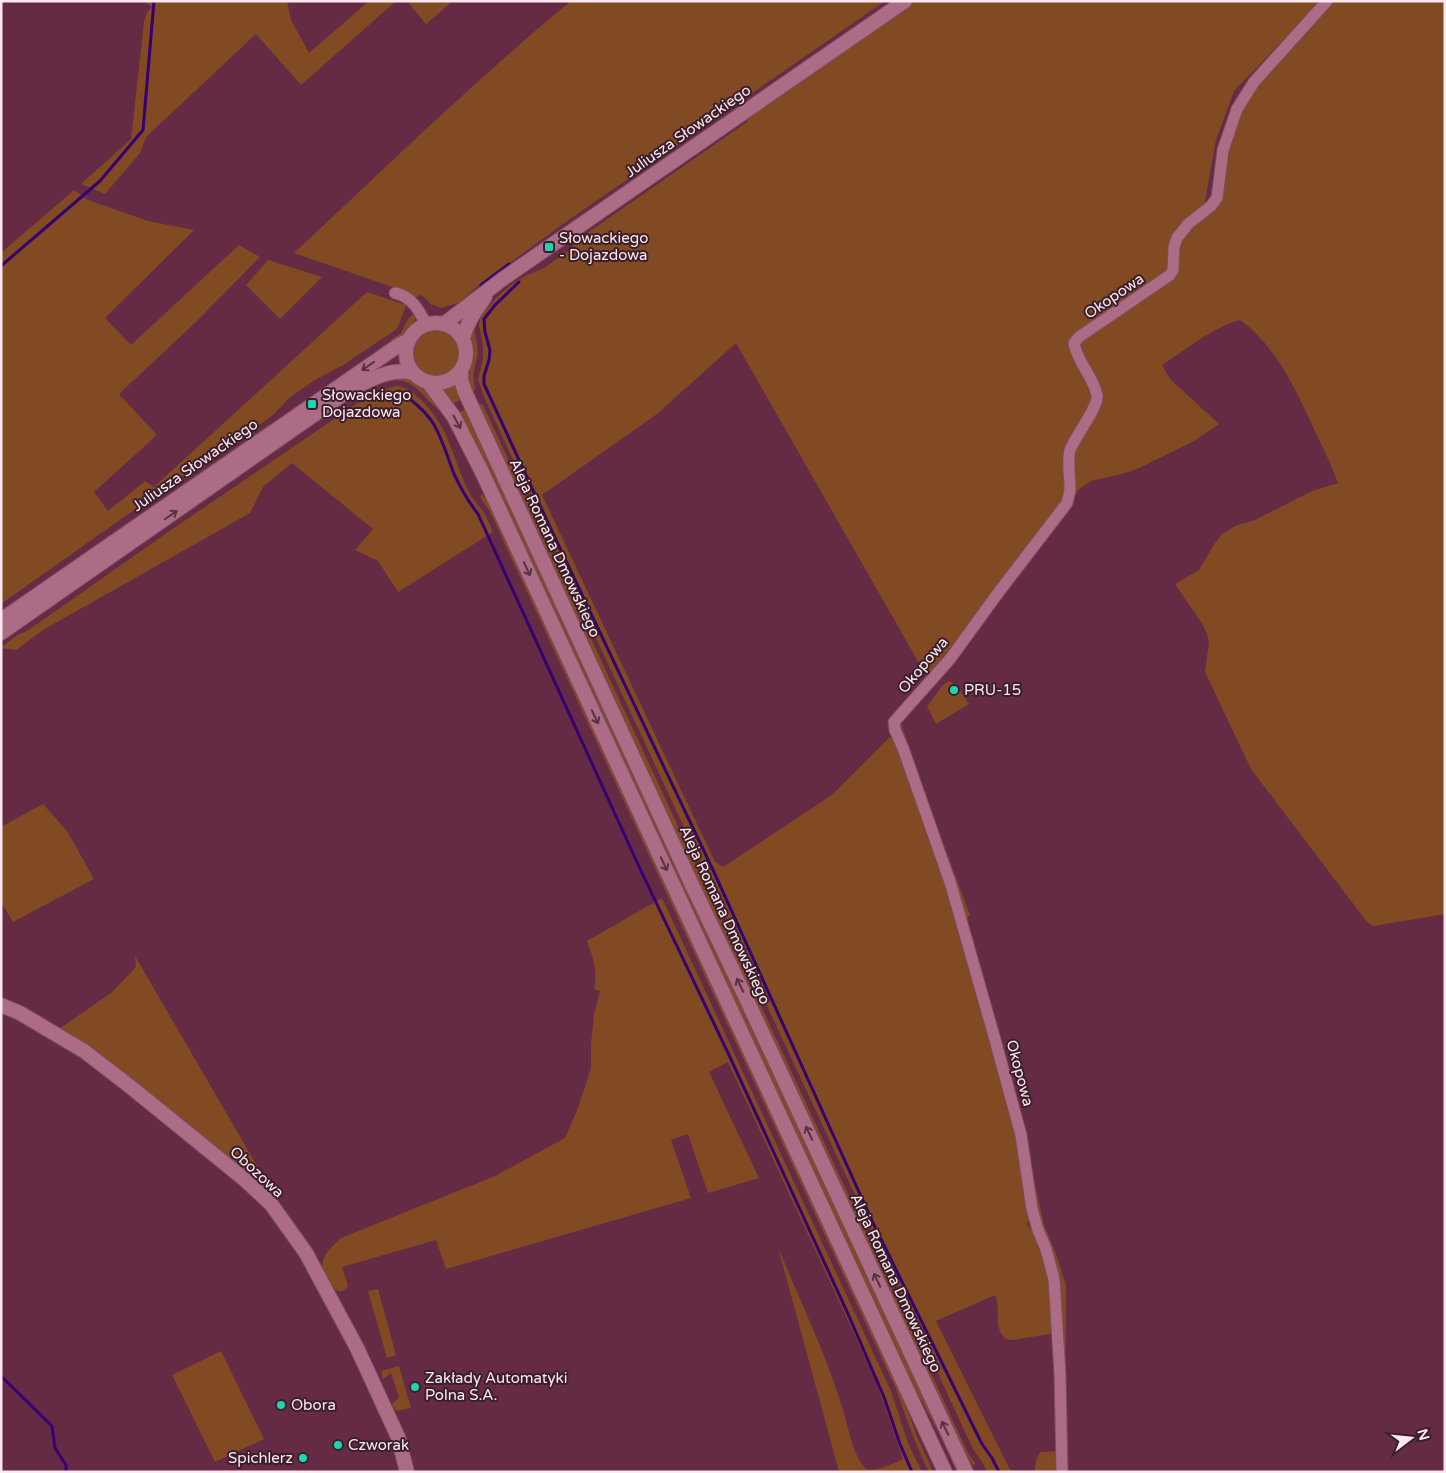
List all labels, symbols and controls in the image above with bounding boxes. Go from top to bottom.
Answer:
street label: Juliusza Słowackiego [622,81,754,181]
place label: Słowackiego - Dojazdowa [559,229,648,264]
marker: Słowackiego - Dojazdowa [543,241,555,253]
street label: Okopowa [1081,270,1147,322]
one-way arrow [361,361,375,371]
place label: Słowackiego Dojazdowa [322,386,411,421]
marker: Słowackiego Dojazdowa [306,398,318,410]
street label: Juliusza Słowackiego [129,415,261,515]
one-way arrow [453,415,463,429]
street label: Aleja Romana Dmowskiego [506,456,604,640]
one-way arrow [163,510,177,520]
one-way arrow [523,561,532,576]
street label: Okopowa [894,633,952,697]
place label: PRU-15 [964,681,1021,699]
marker: PRU-15 [948,684,960,696]
one-way arrow [591,709,601,724]
street label: Aleja Romana Dmowskiego [676,823,774,1007]
one-way arrow [659,856,669,871]
one-way arrow [735,978,744,993]
street label: Okopowa [1003,1038,1037,1108]
one-way arrow [803,1126,813,1141]
street label: Obozowa [226,1142,288,1202]
street label: Aleja Romana Dmowskiego [847,1191,945,1375]
one-way arrow [872,1273,881,1288]
place label: Zakłady Automatyki Polna S.A. [425,1369,567,1404]
marker: Zakłady Automatyki Polna S.A. [409,1381,421,1393]
place label: Obora [291,1396,336,1414]
marker: Obora [275,1399,287,1411]
north arrow [1386,1413,1436,1463]
one-way arrow [940,1420,950,1435]
text: N [1413,1427,1433,1442]
place label: Czworak [348,1436,409,1454]
marker: Czworak [332,1439,344,1451]
place label: Spichlerz [228,1449,293,1467]
marker: Spichlerz [297,1452,309,1464]

